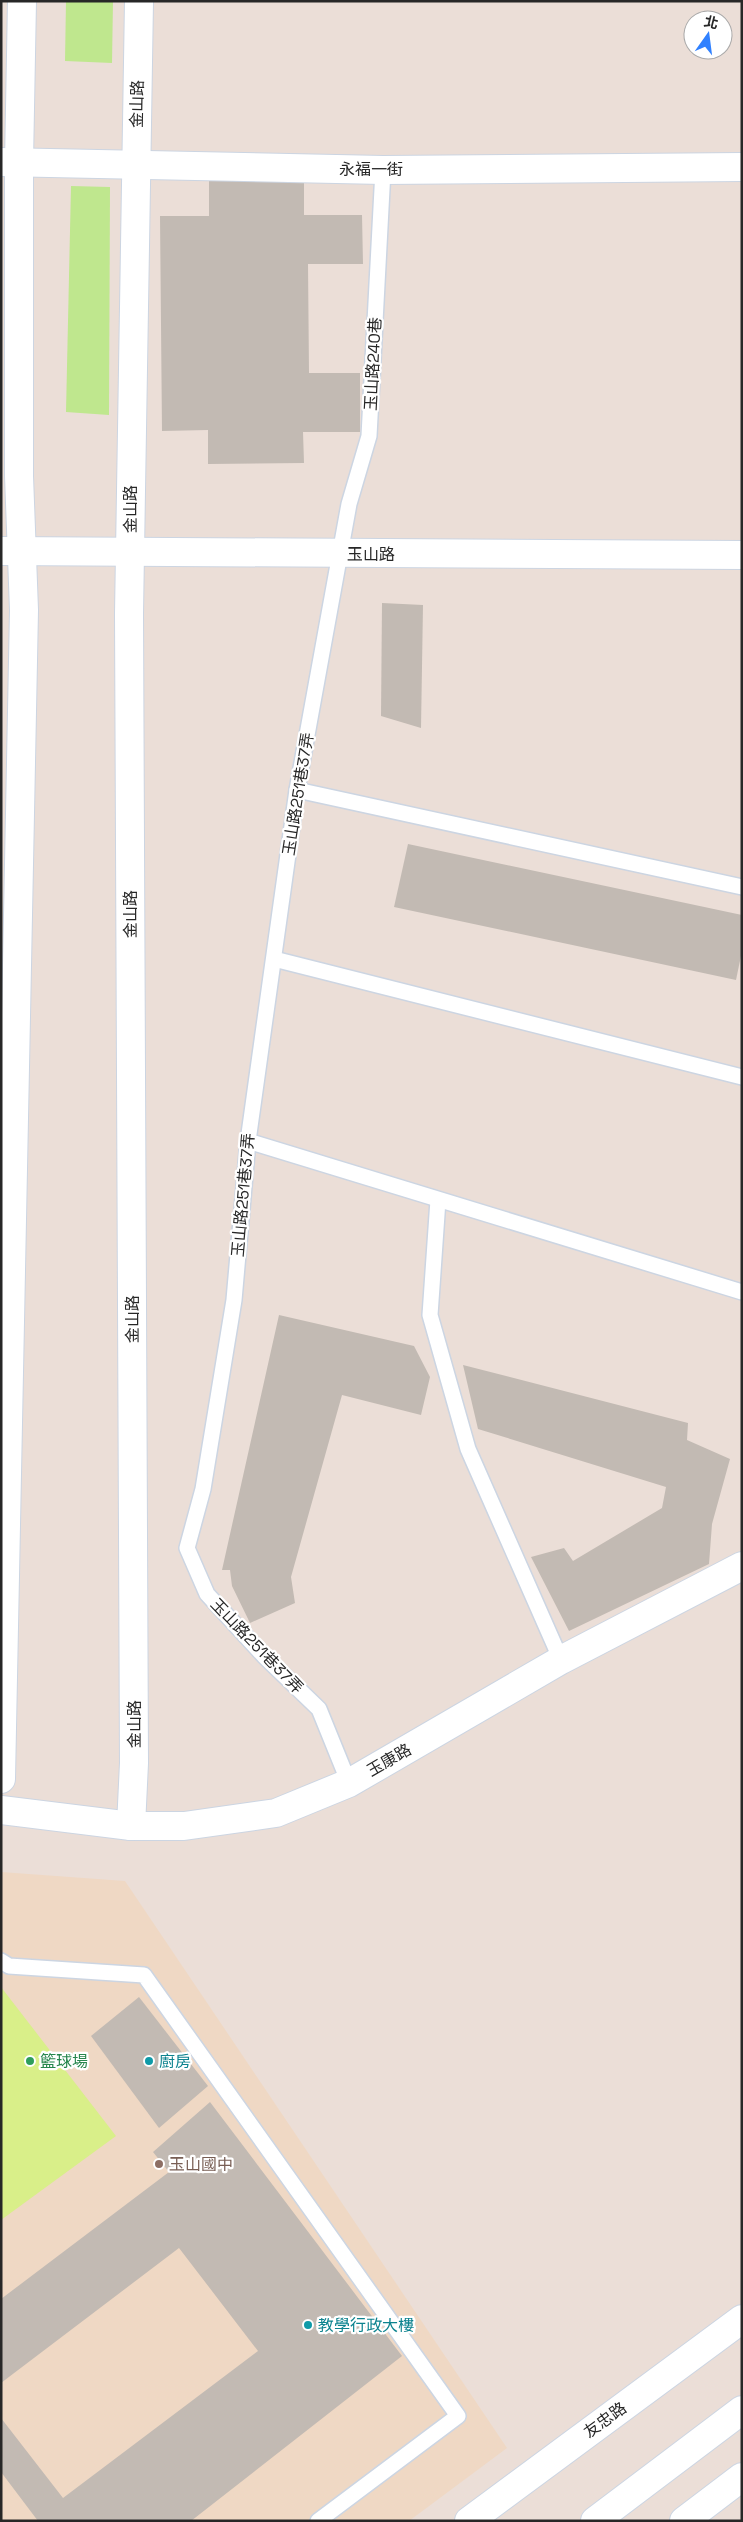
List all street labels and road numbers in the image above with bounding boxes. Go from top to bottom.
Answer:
street label: 金山路 [126,80,148,128]
street label: 永福一街 [339,159,403,180]
street label: 玉山路240巷 [360,317,386,411]
street label: 金山路 [120,485,141,533]
street label: 玉山路 [347,544,395,565]
street label: 玉山路251巷37弄 [278,731,318,857]
street label: 金山路 [120,890,141,938]
street label: 玉山路251巷37弄 [227,1132,259,1258]
street label: 金山路 [122,1295,143,1343]
street label: 玉山路251巷37弄 [206,1594,308,1698]
street label: 金山路 [124,1700,145,1748]
street label: 玉康路 [363,1739,415,1781]
street label: 友忠路 [579,2397,631,2443]

